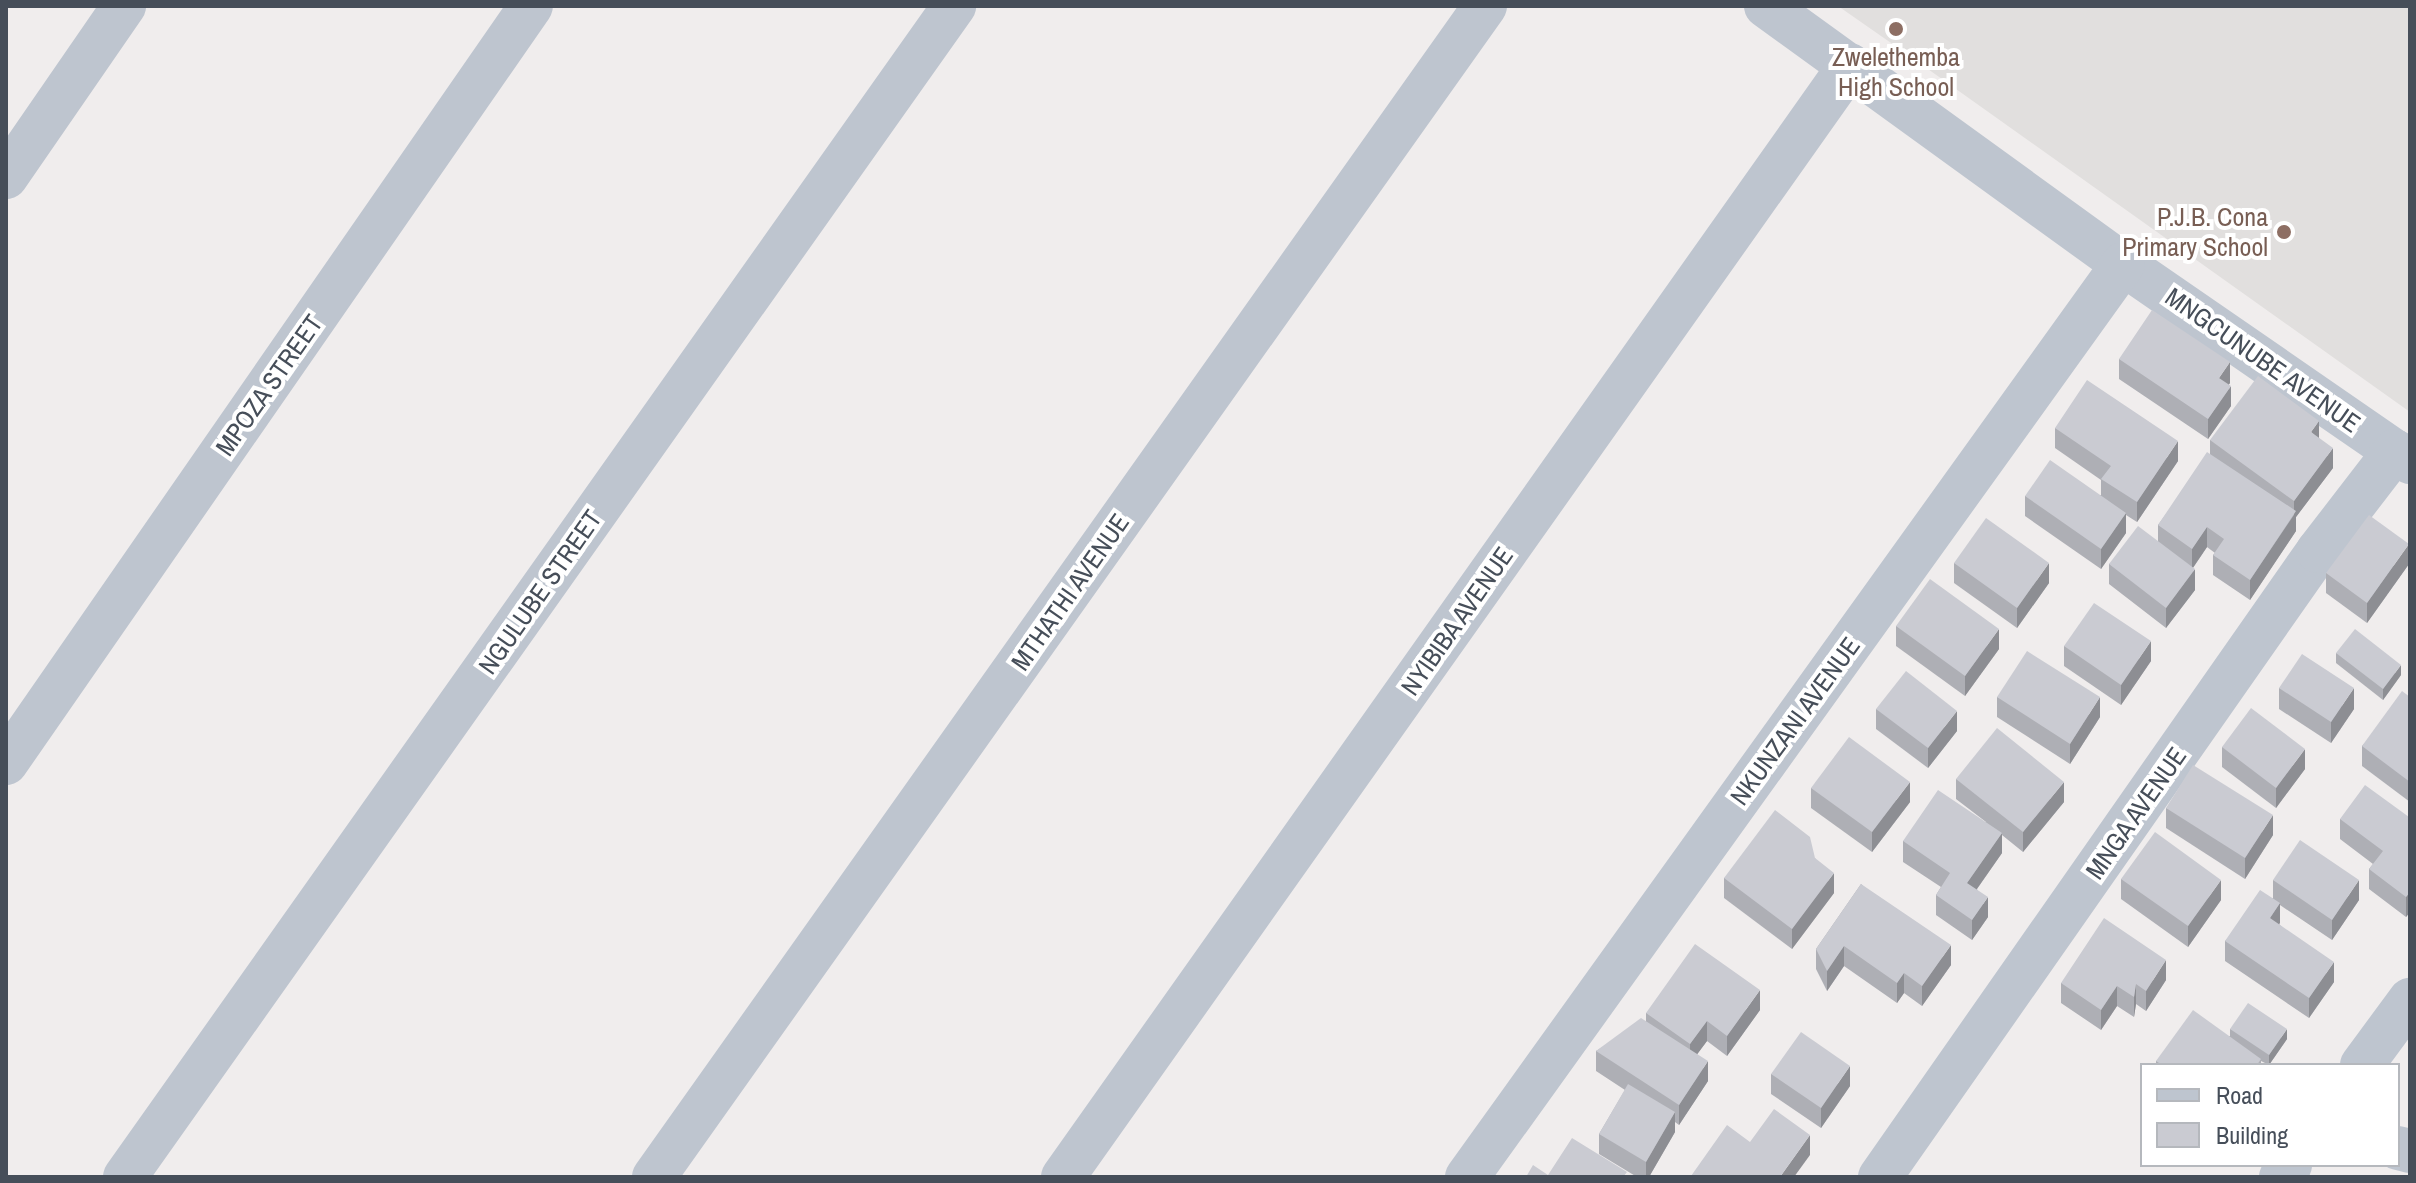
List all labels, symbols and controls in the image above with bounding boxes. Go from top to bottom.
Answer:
marker: Zwelethemba High School [1887,20,1905,38]
place label: Zwelethemba High School [1832,41,1960,102]
place label: P.J.B. Cona Primary School [2122,201,2268,262]
marker: P.J.B. Cona Primary School [2275,223,2293,241]
street label: MNGCUNUBE AVENUE [2159,281,2367,439]
street label: MPOZA STREET [209,308,329,462]
street label: NGULUBE STREET [472,504,608,680]
street label: MTHATHI AVENUE [1004,507,1136,677]
street label: NYIBIBA AVENUE [1394,540,1520,702]
street label: NKUNZANI AVENUE [1723,631,1867,811]
street label: MNGA AVENUE [2078,740,2194,886]
legend [2140,1063,2400,1167]
text: Road [2216,1079,2263,1111]
text: Building [2216,1119,2288,1151]

